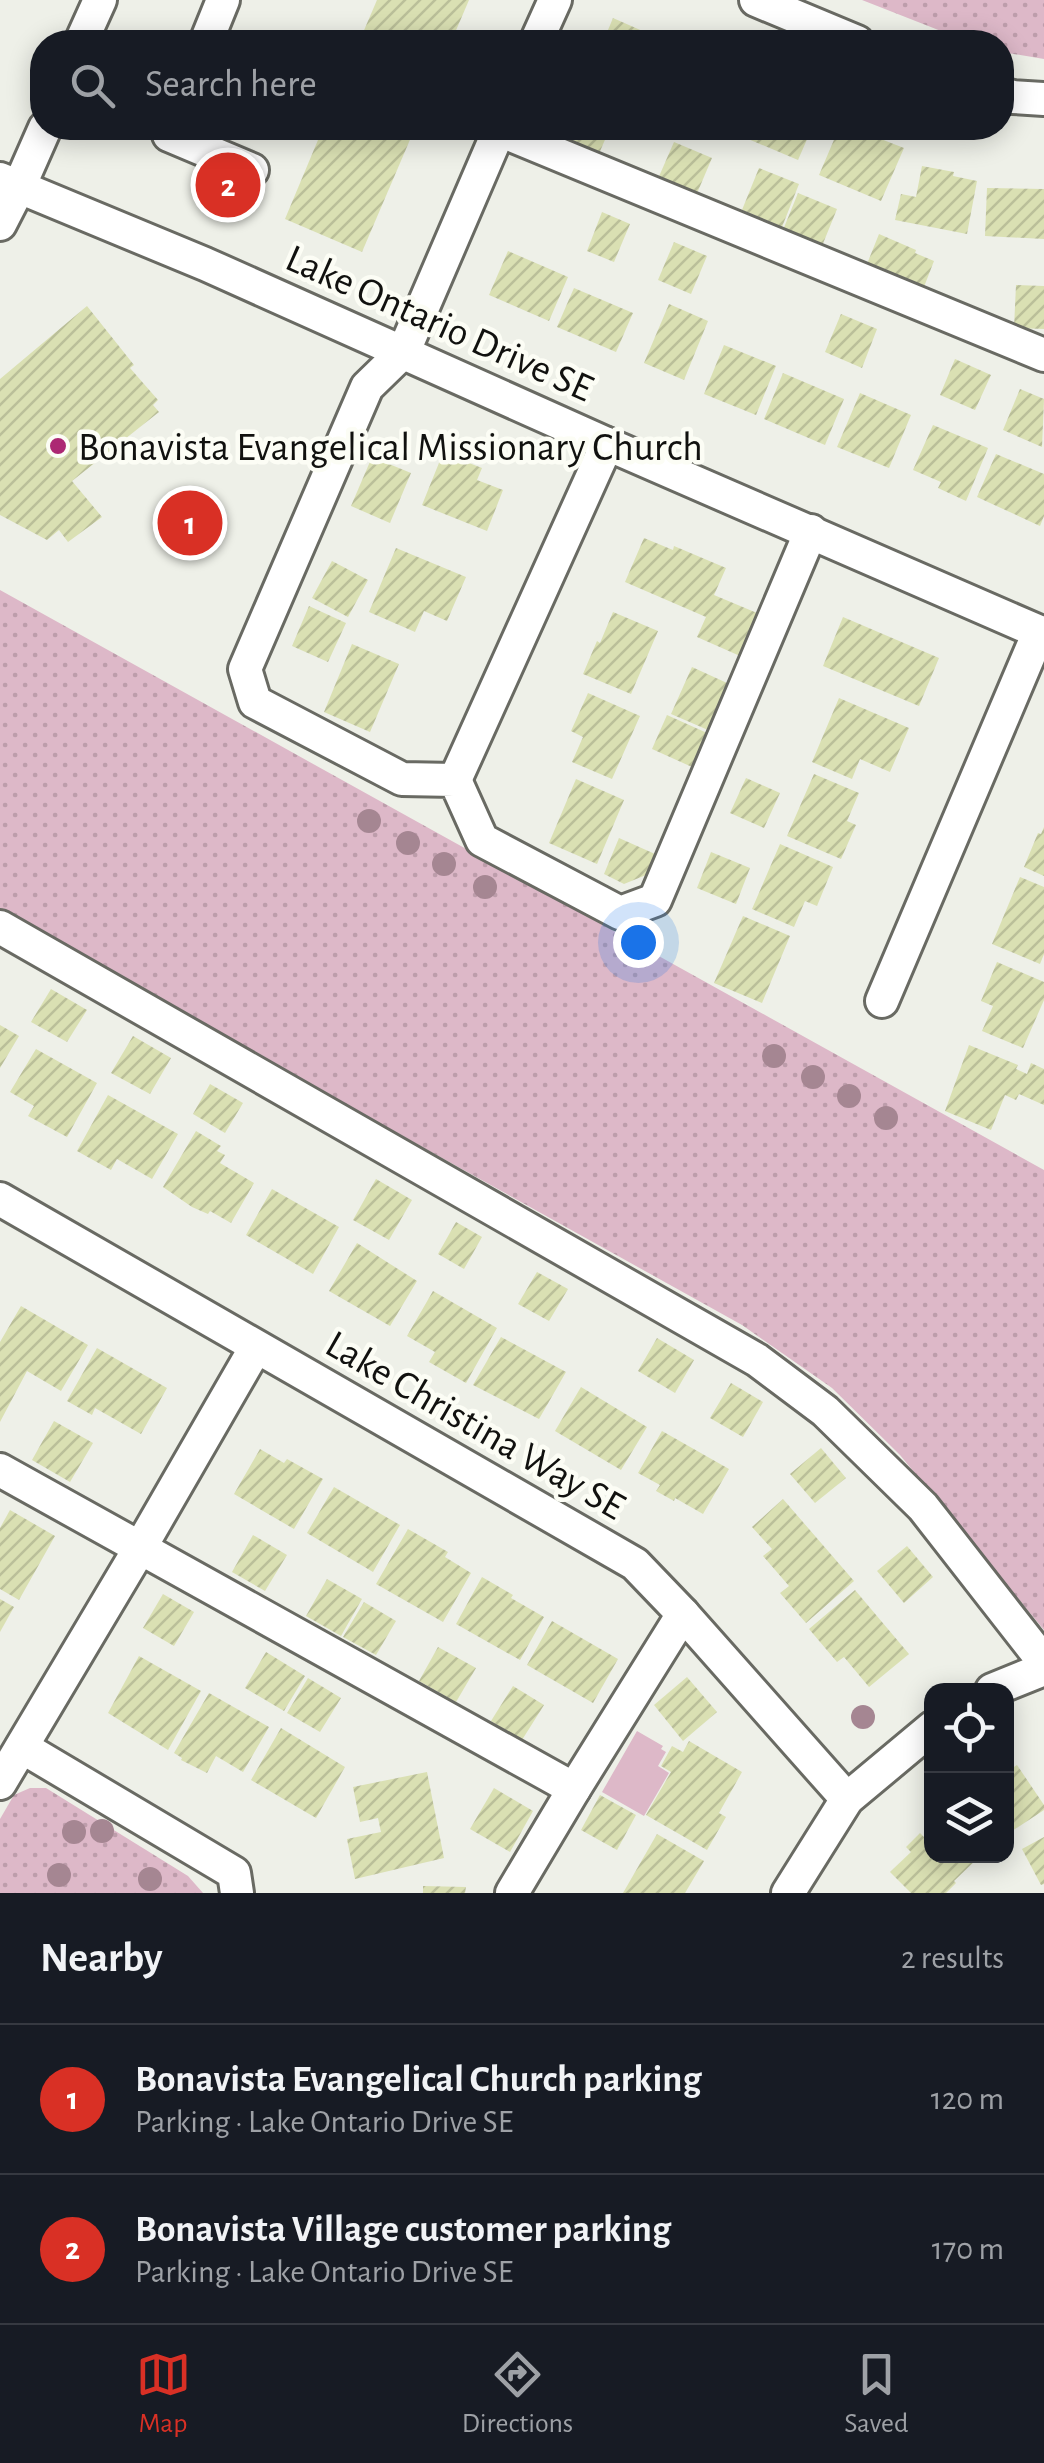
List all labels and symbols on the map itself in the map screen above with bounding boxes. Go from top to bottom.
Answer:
pin: 2 [196,148,260,222]
street label: Lake Ontario Drive SE [280,238,599,410]
place label: Bonavista Evangelical Missionary Church [78,428,703,468]
marker: Bonavista Evangelical Missionary Church [47,435,69,457]
pin: 1 [158,486,222,560]
your location [613,917,664,968]
street label: Lake Christina Way SE [319,1324,631,1528]

